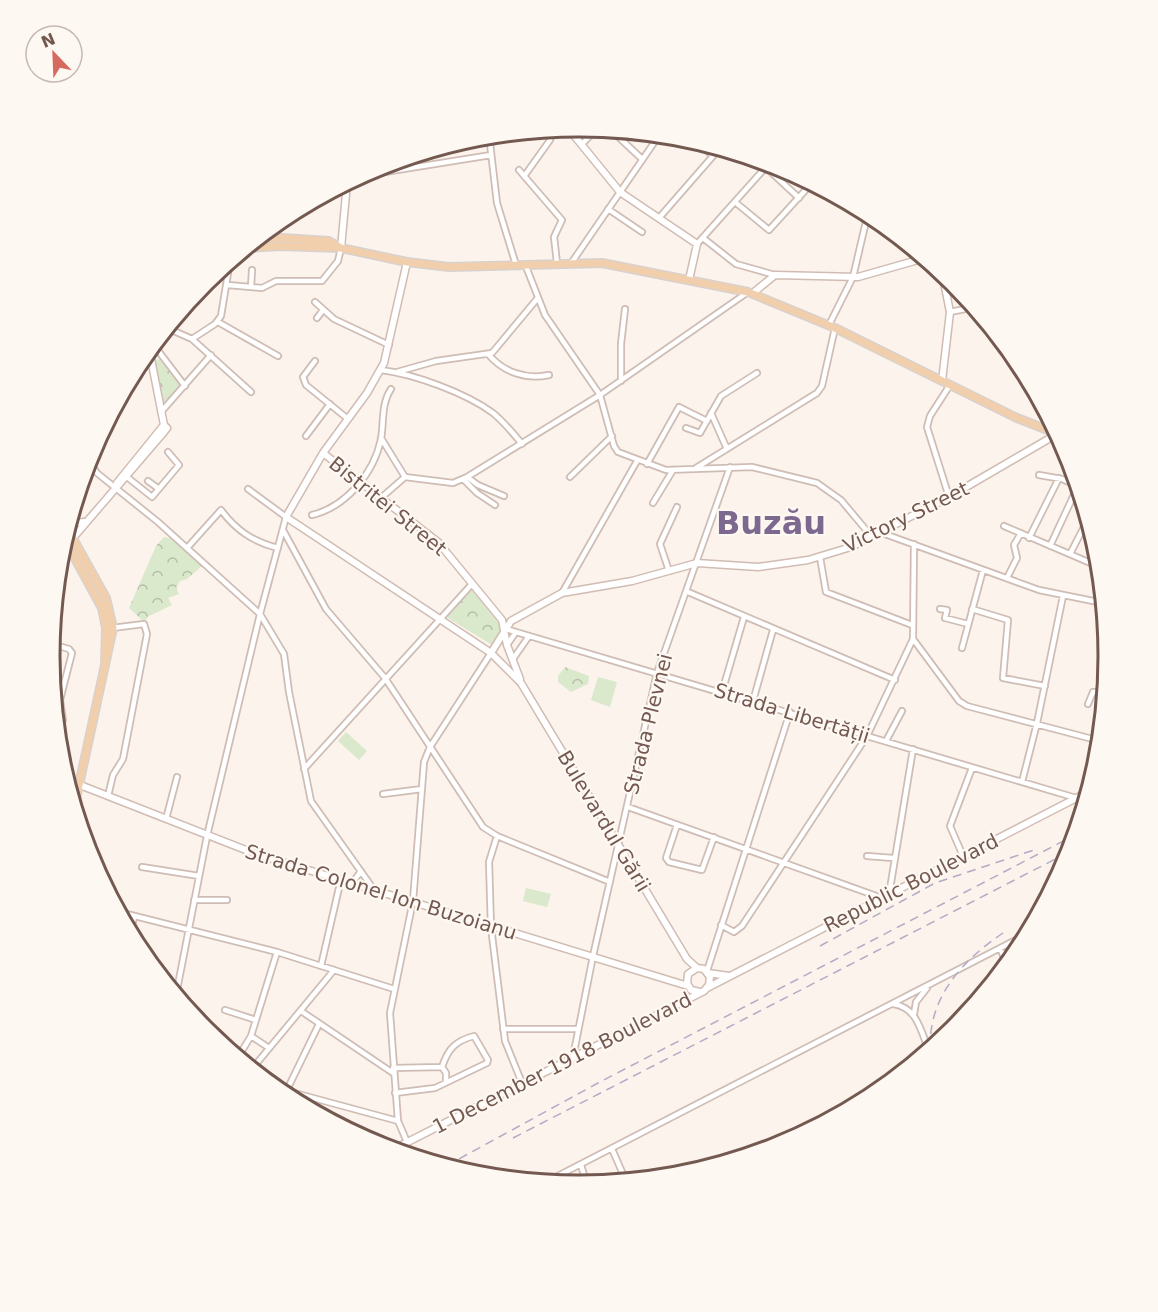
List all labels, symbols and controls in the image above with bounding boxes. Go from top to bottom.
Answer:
north arrow [24,24,84,84]
text: N [38,29,58,52]
street label: Bistritei Street [324,451,452,561]
street label: Victory Street [839,476,973,558]
district label: Buzău [716,504,826,542]
street label: Strada Plevnei [619,651,677,797]
street label: Strada Libertății [711,678,873,748]
street label: Bulevardul Gării [552,746,656,896]
street label: Republic Boulevard [820,828,1002,938]
street label: Strada Colonel Ion Buzoianu [242,839,520,945]
street label: 1 December 1918 Boulevard [428,987,696,1139]

